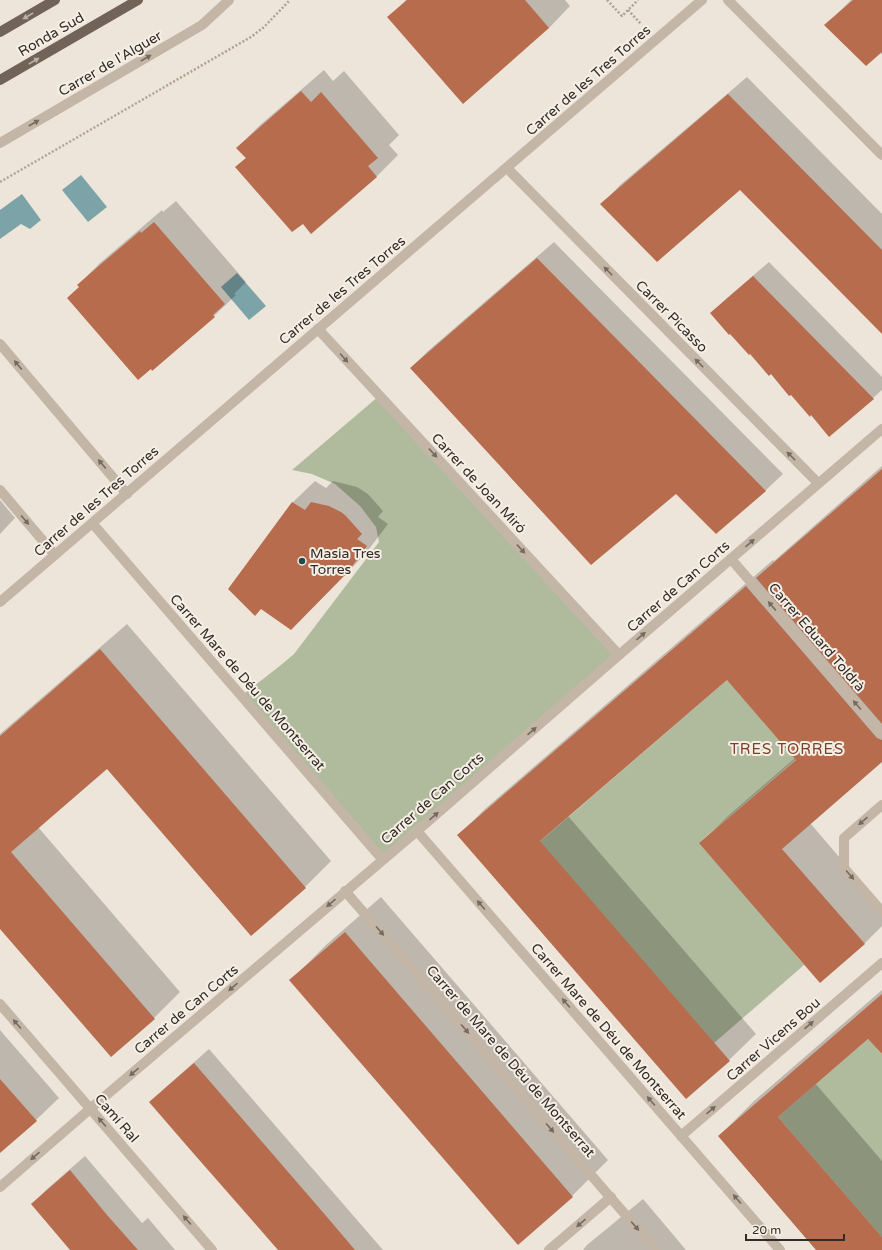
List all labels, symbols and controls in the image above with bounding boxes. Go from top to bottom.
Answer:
street label: Ronda Sud [15,9,87,60]
one-way arrow [22,13,34,20]
street label: Carrer de les Tres Torres [523,21,654,139]
street label: Carrer de l'Alguer [56,27,166,100]
one-way arrow [140,54,152,61]
one-way arrow [28,57,40,64]
one-way arrow [28,120,40,127]
street label: Carrer de les Tres Torres [276,232,409,348]
one-way arrow [603,266,613,276]
street label: Carrer Picasso [632,277,711,356]
one-way arrow [340,353,349,363]
one-way arrow [694,358,704,368]
one-way arrow [13,359,22,370]
street label: Carrer de Joan Miró [428,430,530,537]
street label: Carrer de les Tres Torres [31,442,162,560]
one-way arrow [428,448,437,459]
one-way arrow [786,451,796,461]
one-way arrow [97,458,106,469]
one-way arrow [21,515,30,525]
street label: Carrer de Can Corts [623,537,733,636]
one-way arrow [745,538,755,547]
one-way arrow [516,544,526,554]
place label: Masia Tres Torres [310,545,381,578]
marker: Masia Tres Torres [297,556,307,566]
street label: Carrer Eduard Toldrà [765,580,868,695]
street label: Carrer Mare de Déu de Montserrat [166,591,329,775]
one-way arrow [767,601,776,611]
one-way arrow [635,632,646,641]
one-way arrow [852,699,861,710]
one-way arrow [526,726,537,735]
district label: TRES TORRES [730,740,844,758]
street label: Carrer de Can Corts [377,749,487,848]
one-way arrow [428,812,439,821]
one-way arrow [858,817,868,826]
one-way arrow [845,870,854,880]
one-way arrow [326,898,337,907]
one-way arrow [477,900,486,909]
one-way arrow [375,926,384,936]
street label: Carrer Mare de Déu de Montserrat [527,940,690,1124]
street label: Carrer de Can Corts [131,961,242,1058]
street label: Carrer de Mare de Déu de Montserrat [423,962,599,1161]
one-way arrow [227,983,238,992]
street label: Carrer Vicens Bou [723,994,824,1085]
one-way arrow [562,998,571,1008]
one-way arrow [12,1018,21,1029]
one-way arrow [804,1021,815,1030]
one-way arrow [460,1024,469,1035]
one-way arrow [128,1067,139,1076]
street label: Camí Ral [91,1091,142,1146]
one-way arrow [647,1096,656,1106]
one-way arrow [706,1106,716,1115]
one-way arrow [97,1117,106,1127]
one-way arrow [545,1123,554,1132]
one-way arrow [30,1152,41,1161]
one-way arrow [732,1194,741,1205]
one-way arrow [182,1215,191,1226]
scale bar [746,1216,844,1242]
one-way arrow [576,1218,586,1227]
one-way arrow [631,1221,640,1231]
text: 20 m [752,1223,781,1237]

